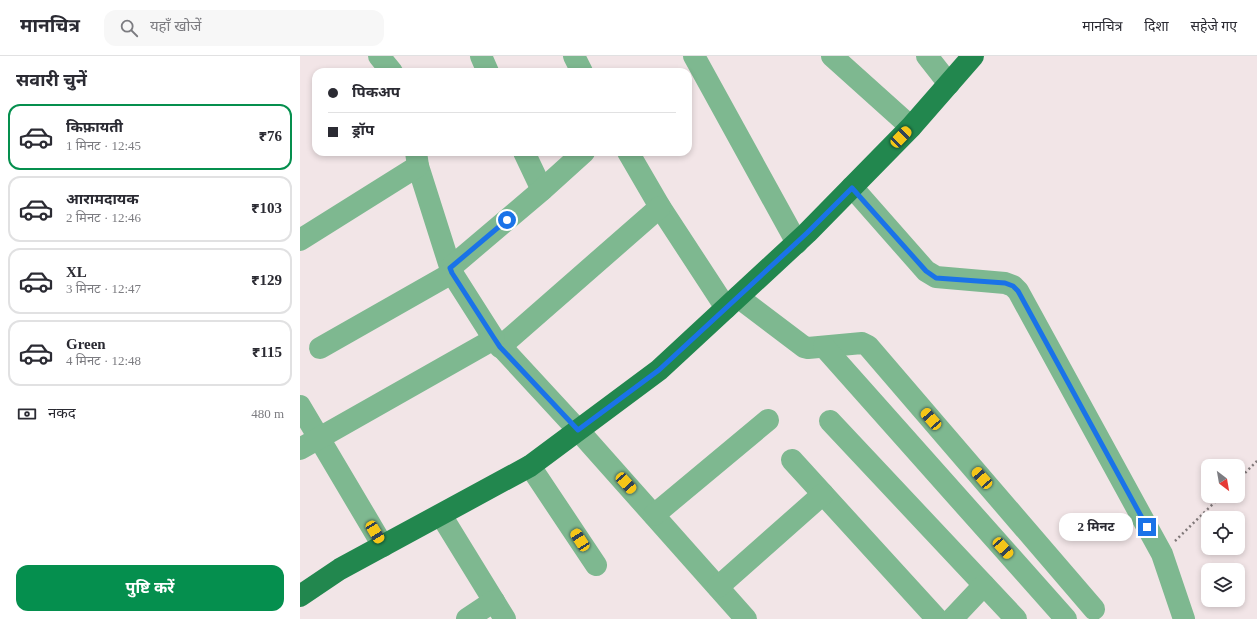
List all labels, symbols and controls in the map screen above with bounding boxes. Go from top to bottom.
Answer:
search box [104,10,384,46]
text: मानचित्र [20,15,80,36]
icon: search [118,17,140,39]
text: यहाँ खोजें [150,18,201,34]
text: मानचित्र [1082,19,1122,34]
text: दिशा [1144,19,1169,34]
text: सहेजे गए [1191,19,1237,34]
text: सवारी चुनें [16,70,87,90]
text: पिकअप [352,84,400,100]
icon: car [18,119,54,155]
text: किफ़ायती [66,119,123,135]
text: ड्रॉप [352,122,374,138]
car [888,124,914,150]
text: ₹76 [258,128,282,144]
text: 1 मिनट · 12:45 [66,138,141,153]
icon: car [18,191,54,227]
text: आरामदायक [66,191,139,207]
text: ₹103 [251,200,282,216]
text: 2 मिनट · 12:46 [66,210,141,225]
route start [498,211,516,229]
icon: car [18,263,54,299]
text: XL [66,264,87,280]
text: ₹129 [251,272,282,288]
text: 3 मिनट · 12:47 [66,281,141,296]
icon: car [18,335,54,371]
text: Green [66,336,106,352]
text: ₹115 [252,344,282,360]
text: 4 मिनट · 12:48 [66,353,141,368]
icon: cash [16,403,38,425]
text: नकद [48,405,76,421]
text: 480 m [251,406,284,421]
car [919,406,943,432]
north arrow [1201,459,1245,503]
map controls [1201,459,1245,607]
car [970,465,994,491]
car [614,470,638,496]
button: locate [1201,511,1245,555]
callout: 2 मिनट [1059,513,1133,541]
route end [1138,518,1156,536]
car [364,519,386,545]
text: 2 मिनट [1077,519,1115,534]
car [568,527,592,553]
car [991,535,1015,561]
button: layers [1201,563,1245,607]
button: पुष्टि करें [16,565,284,611]

